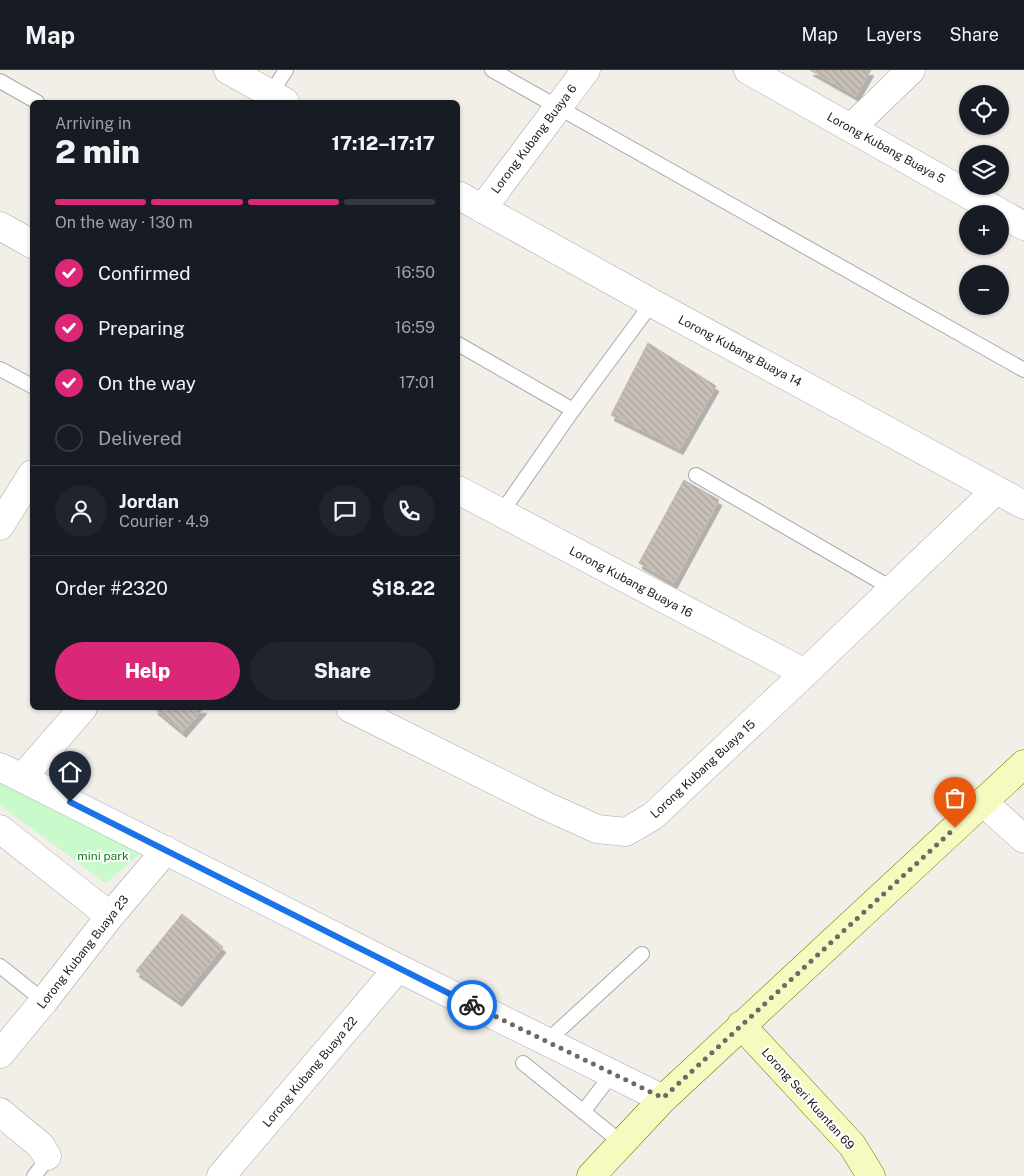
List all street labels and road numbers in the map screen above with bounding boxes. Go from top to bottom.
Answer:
street label: Lorong Kubang Buaya 6 [488,82,580,196]
street label: Lorong Kubang Buaya 5 [824,110,948,187]
street label: Lorong Kubang Buaya 14 [676,312,805,390]
street label: Lorong Kubang Buaya 16 [567,543,695,621]
street label: Lorong Kubang Buaya 15 [648,717,758,821]
street label: Lorong Kubang Buaya 23 [34,893,132,1011]
street label: Lorong Kubang Buaya 22 [260,1014,360,1130]
street label: Lorong Seri Kuantan 69 [759,1045,857,1153]

